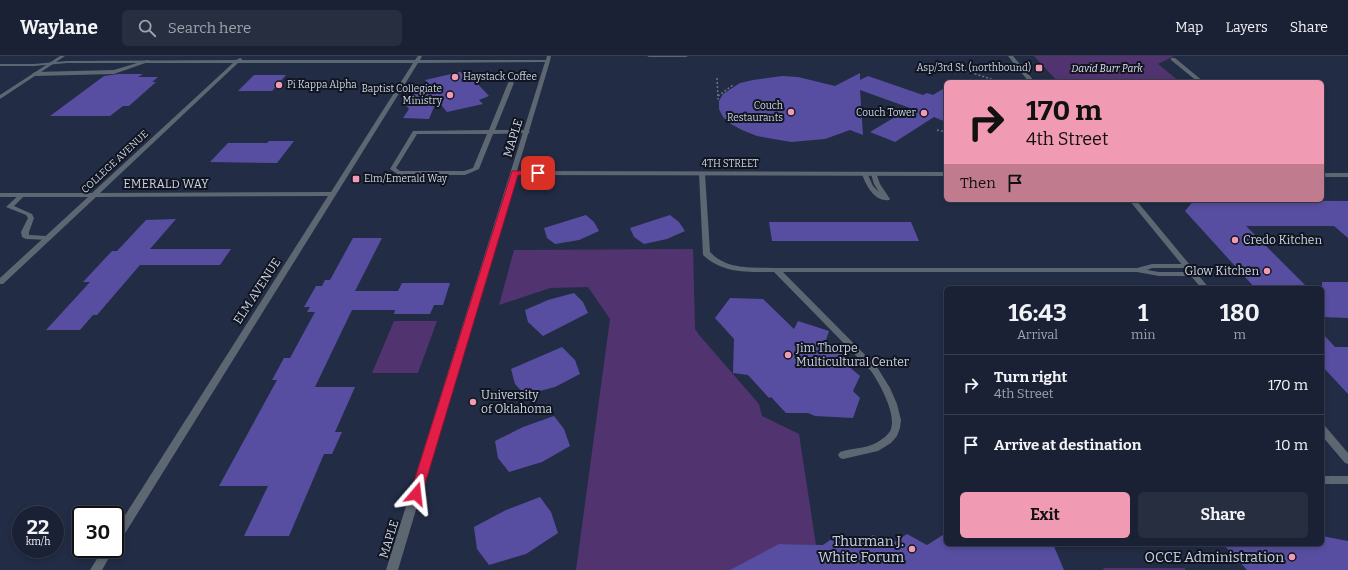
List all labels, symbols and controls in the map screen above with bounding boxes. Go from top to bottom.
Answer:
search box [122,10,402,46]
text: Waylane [20,16,98,39]
icon: search [136,17,158,39]
text: Search here [168,19,251,37]
text: Map [1175,19,1203,36]
text: Layers [1225,19,1268,36]
text: Share [1290,19,1328,36]
place label: Asp/3rd St. (northbound) [916,61,1031,74]
marker: Asp/3rd St. (northbound) [1034,63,1044,73]
park label: David Burr Park [1071,63,1143,75]
place label: Haystack Coffee [463,71,537,83]
marker: Haystack Coffee [450,72,460,82]
place label: Pi Kappa Alpha [287,79,357,91]
marker: Pi Kappa Alpha [274,80,284,90]
place label: Baptist Collegiate Ministry [361,83,443,107]
marker: Baptist Collegiate Ministry [445,90,455,100]
text: 170 m [1026,94,1102,127]
icon: right [960,96,1012,148]
place label: Couch Restaurants [727,100,784,124]
marker: Couch Restaurants [786,107,796,117]
place label: Couch Tower [856,107,917,119]
marker: Couch Tower [919,108,929,118]
street label: MAPLE [501,117,525,159]
street label: COLLEGE AVENUE [79,128,151,196]
text: 4th Street [1026,128,1108,150]
pin [521,156,555,190]
street label: 4TH STREET [701,158,759,170]
icon: arrive [527,162,549,184]
icon: arrive [1004,172,1026,194]
place label: Elm/Emerald Way [364,173,448,185]
marker: Elm/Emerald Way [351,174,361,184]
text: Then [960,174,996,192]
street label: EMERALD WAY [123,177,209,191]
place label: Credo Kitchen [1243,233,1322,247]
marker: Credo Kitchen [1230,235,1240,245]
street label: ELM AVENUE [230,255,284,327]
place label: Glow Kitchen [1185,264,1259,278]
marker: Glow Kitchen [1262,266,1272,276]
text: 16:43 [1008,299,1067,327]
text: 1 [1138,299,1148,327]
text: 180 [1220,299,1260,327]
text: Arrival [1017,327,1058,342]
text: min [1131,327,1156,342]
text: m [1234,327,1246,342]
place label: Jim Thorpe Multicultural Center [795,341,910,369]
marker: Jim Thorpe Multicultural Center [783,350,793,360]
text: Turn right [994,368,1067,386]
icon: right [960,374,982,396]
text: 170 m [1268,376,1308,394]
text: 4th Street [994,386,1054,401]
place label: University of Oklahoma [481,388,553,416]
marker: University of Oklahoma [468,397,478,407]
icon: arrive [960,434,982,456]
text: Arrive at destination [994,436,1141,454]
text: 10 m [1275,436,1308,454]
position arrow [395,473,437,515]
button: Exit [960,492,1130,538]
button: Share [1138,492,1308,538]
speed limit sign: 30 [72,506,124,558]
text: 22 [27,515,49,539]
street label: MAPLE [377,518,401,560]
place label: Thurman J. White Forum [818,533,905,566]
text: km/h [26,536,50,548]
marker: Thurman J. White Forum [907,544,917,554]
place label: OCCE Administration [1145,549,1284,566]
marker: OCCE Administration [1287,552,1297,562]

